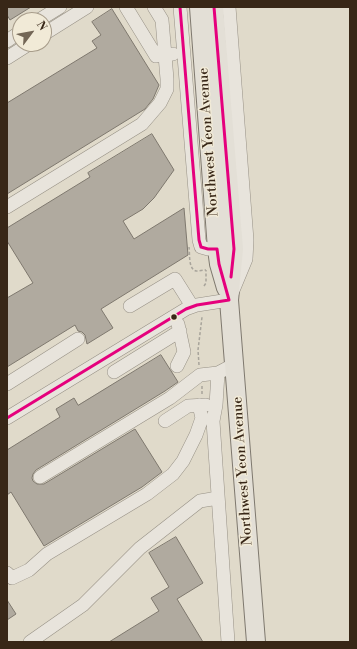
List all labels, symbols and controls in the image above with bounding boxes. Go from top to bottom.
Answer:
north arrow [12,12,52,52]
text: N [33,19,50,34]
street label: Northwest Yeon Avenue [195,67,223,217]
unlabelled marker [169,312,179,322]
street label: Northwest Yeon Avenue [229,396,257,546]

